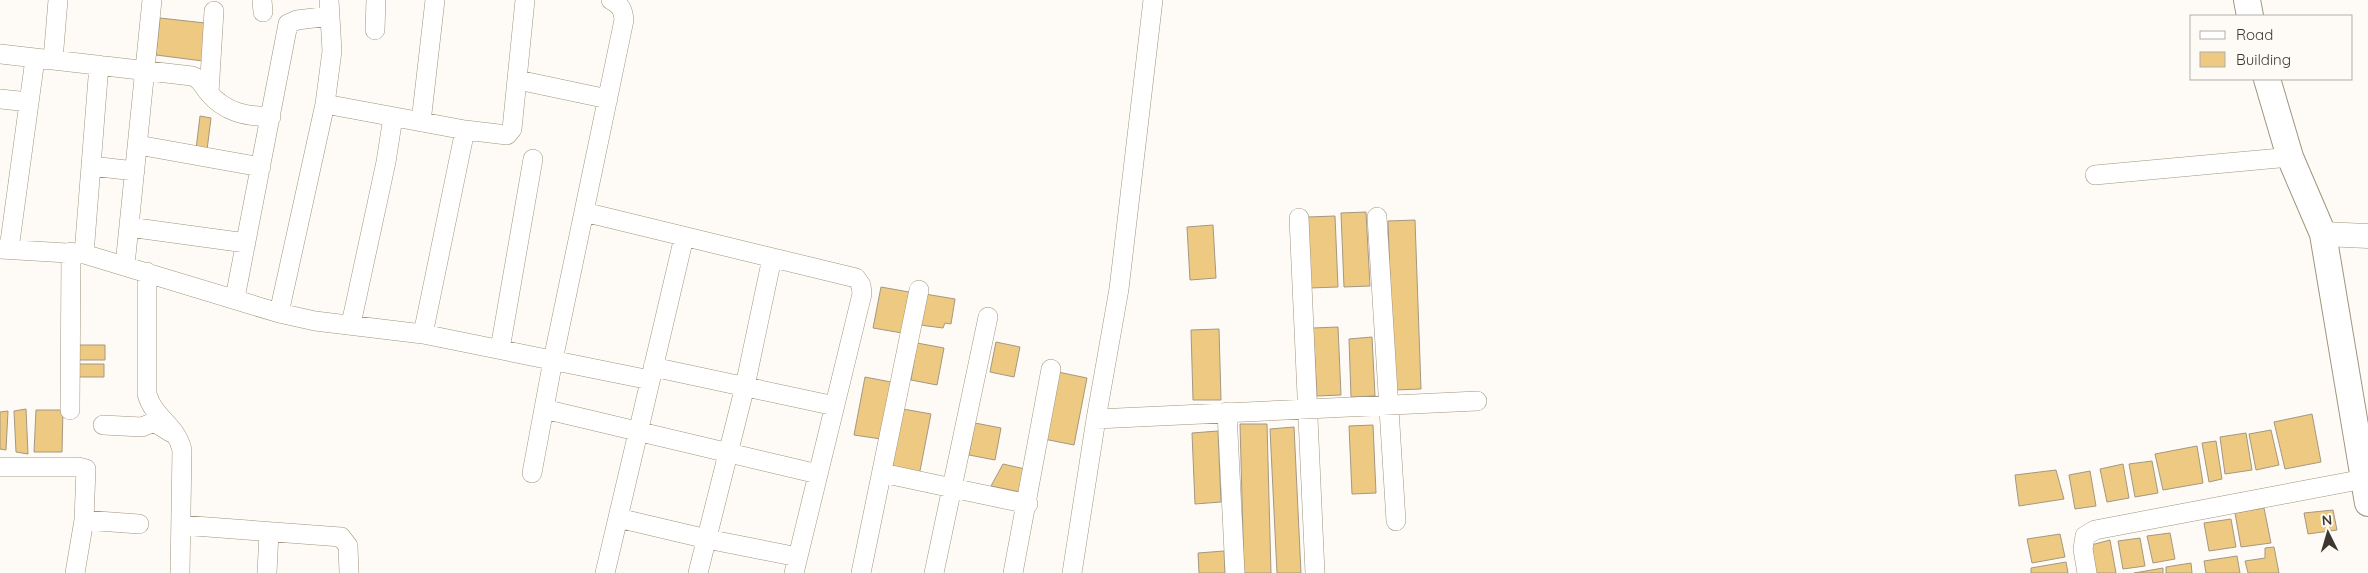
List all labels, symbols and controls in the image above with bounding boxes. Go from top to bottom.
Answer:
legend [2190,15,2353,80]
text: Road [2236,25,2273,44]
text: Building [2236,50,2291,69]
north arrow [2303,508,2353,558]
text: N [2321,511,2333,529]

